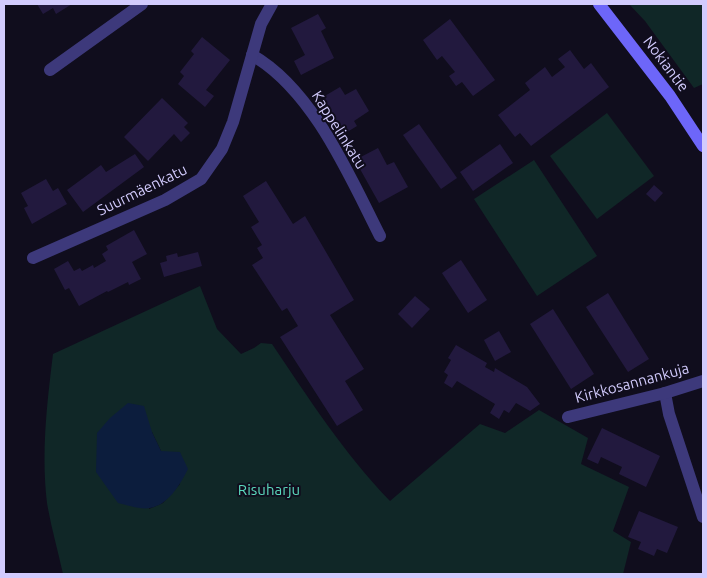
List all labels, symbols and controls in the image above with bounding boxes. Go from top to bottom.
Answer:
street label: Nokiantie [640,33,693,95]
street label: Kappelinkatu [309,88,370,172]
street label: Suurmäenkatu [94,160,190,219]
street label: Kirkkosannankuja [573,359,691,406]
park label: Risuharju [238,481,300,498]

